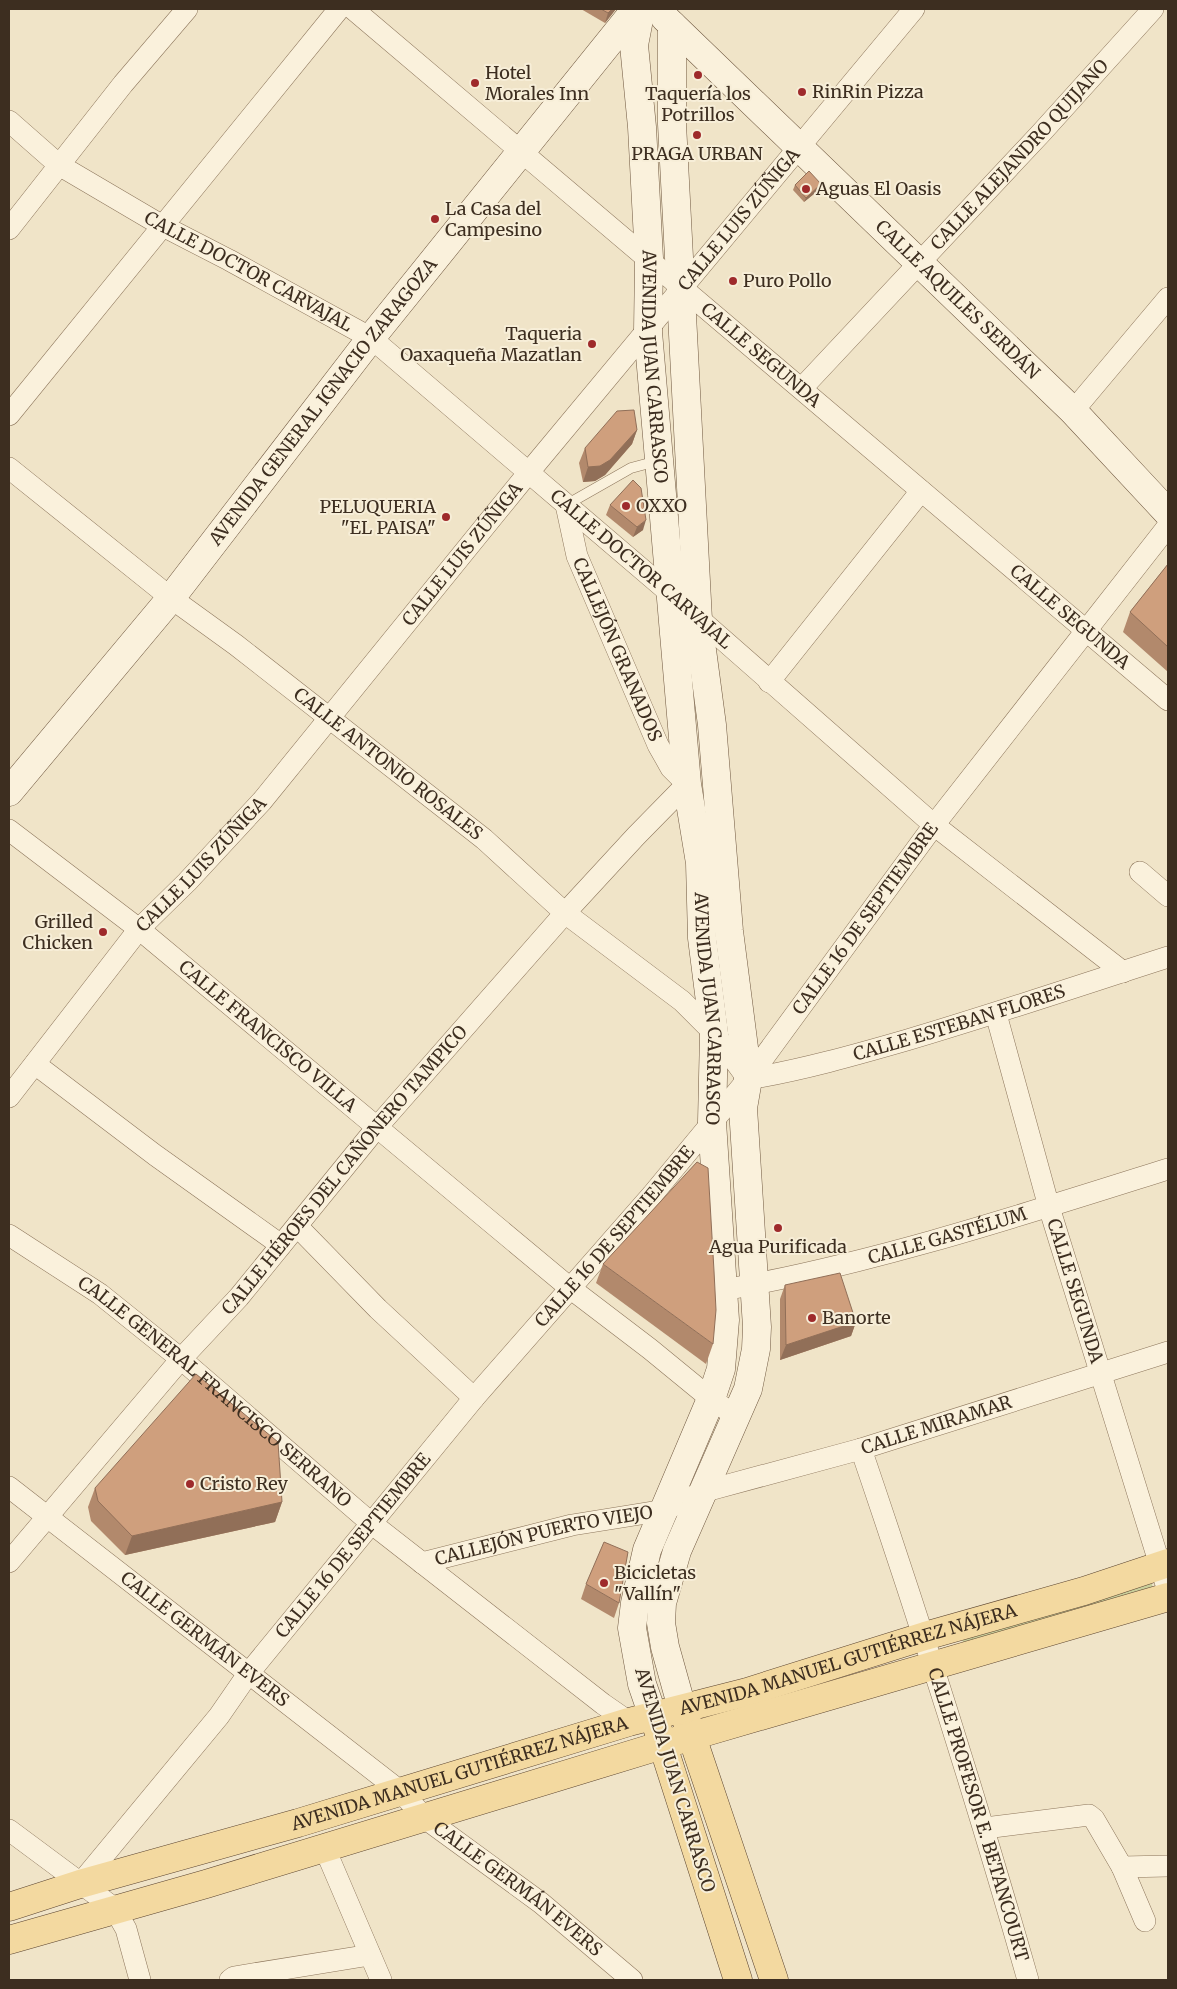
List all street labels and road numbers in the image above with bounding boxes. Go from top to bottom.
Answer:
street label: CALLE ALEJANDRO QUIJANO [925,54,1113,255]
street label: CALLE LUIS ZÚÑIGA [673,143,805,295]
street label: CALLE DOCTOR CARVAJAL [140,206,357,337]
street label: CALLE AQUILES SERDÁN [871,215,1045,384]
street label: AVENIDA JUAN CARRASCO [637,248,673,484]
street label: AVENIDA GENERAL IGNACIO ZARAGOZA [203,253,442,551]
street label: CALLE SEGUNDA [697,297,826,412]
street label: CALLE LUIS ZÚÑIGA [397,477,527,630]
street label: CALLE DOCTOR CARVAJAL [546,484,737,654]
street label: CALLEJÓN GRANADOS [568,554,667,745]
street label: CALLE SEGUNDA [1006,559,1135,674]
street label: CALLE ANTONIO ROSALES [289,682,488,845]
street label: CALLE LUIS ZÚÑIGA [131,792,271,937]
street label: CALLE 16 DE SEPTIEMBRE [787,817,943,1019]
street label: AVENIDA JUAN CARRASCO [690,891,727,1125]
street label: CALLE FRANCISCO VILLA [174,955,362,1117]
street label: CALLE ESTEBAN FLORES [850,979,1068,1066]
street label: CALLE HÉROES DEL CAÑONERO TAMPICO [216,1020,472,1319]
street label: CALLE 16 DE SEPTIEMBRE [530,1140,699,1332]
street label: CALLE GASTÉLUM [865,1202,1030,1269]
street label: CALLE SEGUNDA [1042,1216,1109,1366]
street label: CALLE GENERAL FRANCISCO SERRANO [74,1271,356,1512]
street label: CALLE MIRAMAR [858,1390,1015,1459]
street label: CALLE 16 DE SEPTIEMBRE [270,1448,436,1643]
street label: CALLEJÓN PUERTO VIEJO [432,1500,654,1570]
street label: CALLE GERMÁN EVERS [116,1566,294,1712]
street label: AVENIDA MANUEL GUTIÉRREZ NÁJERA [676,1598,1020,1720]
street label: AVENIDA JUAN CARRASCO [630,1664,721,1895]
street label: CALLE PROFESOR E. BETANCOURT [923,1665,1034,1964]
street label: AVENIDA MANUEL GUTIÉRREZ NÁJERA [288,1711,631,1836]
street label: CALLE GERMÁN EVERS [429,1816,608,1961]

